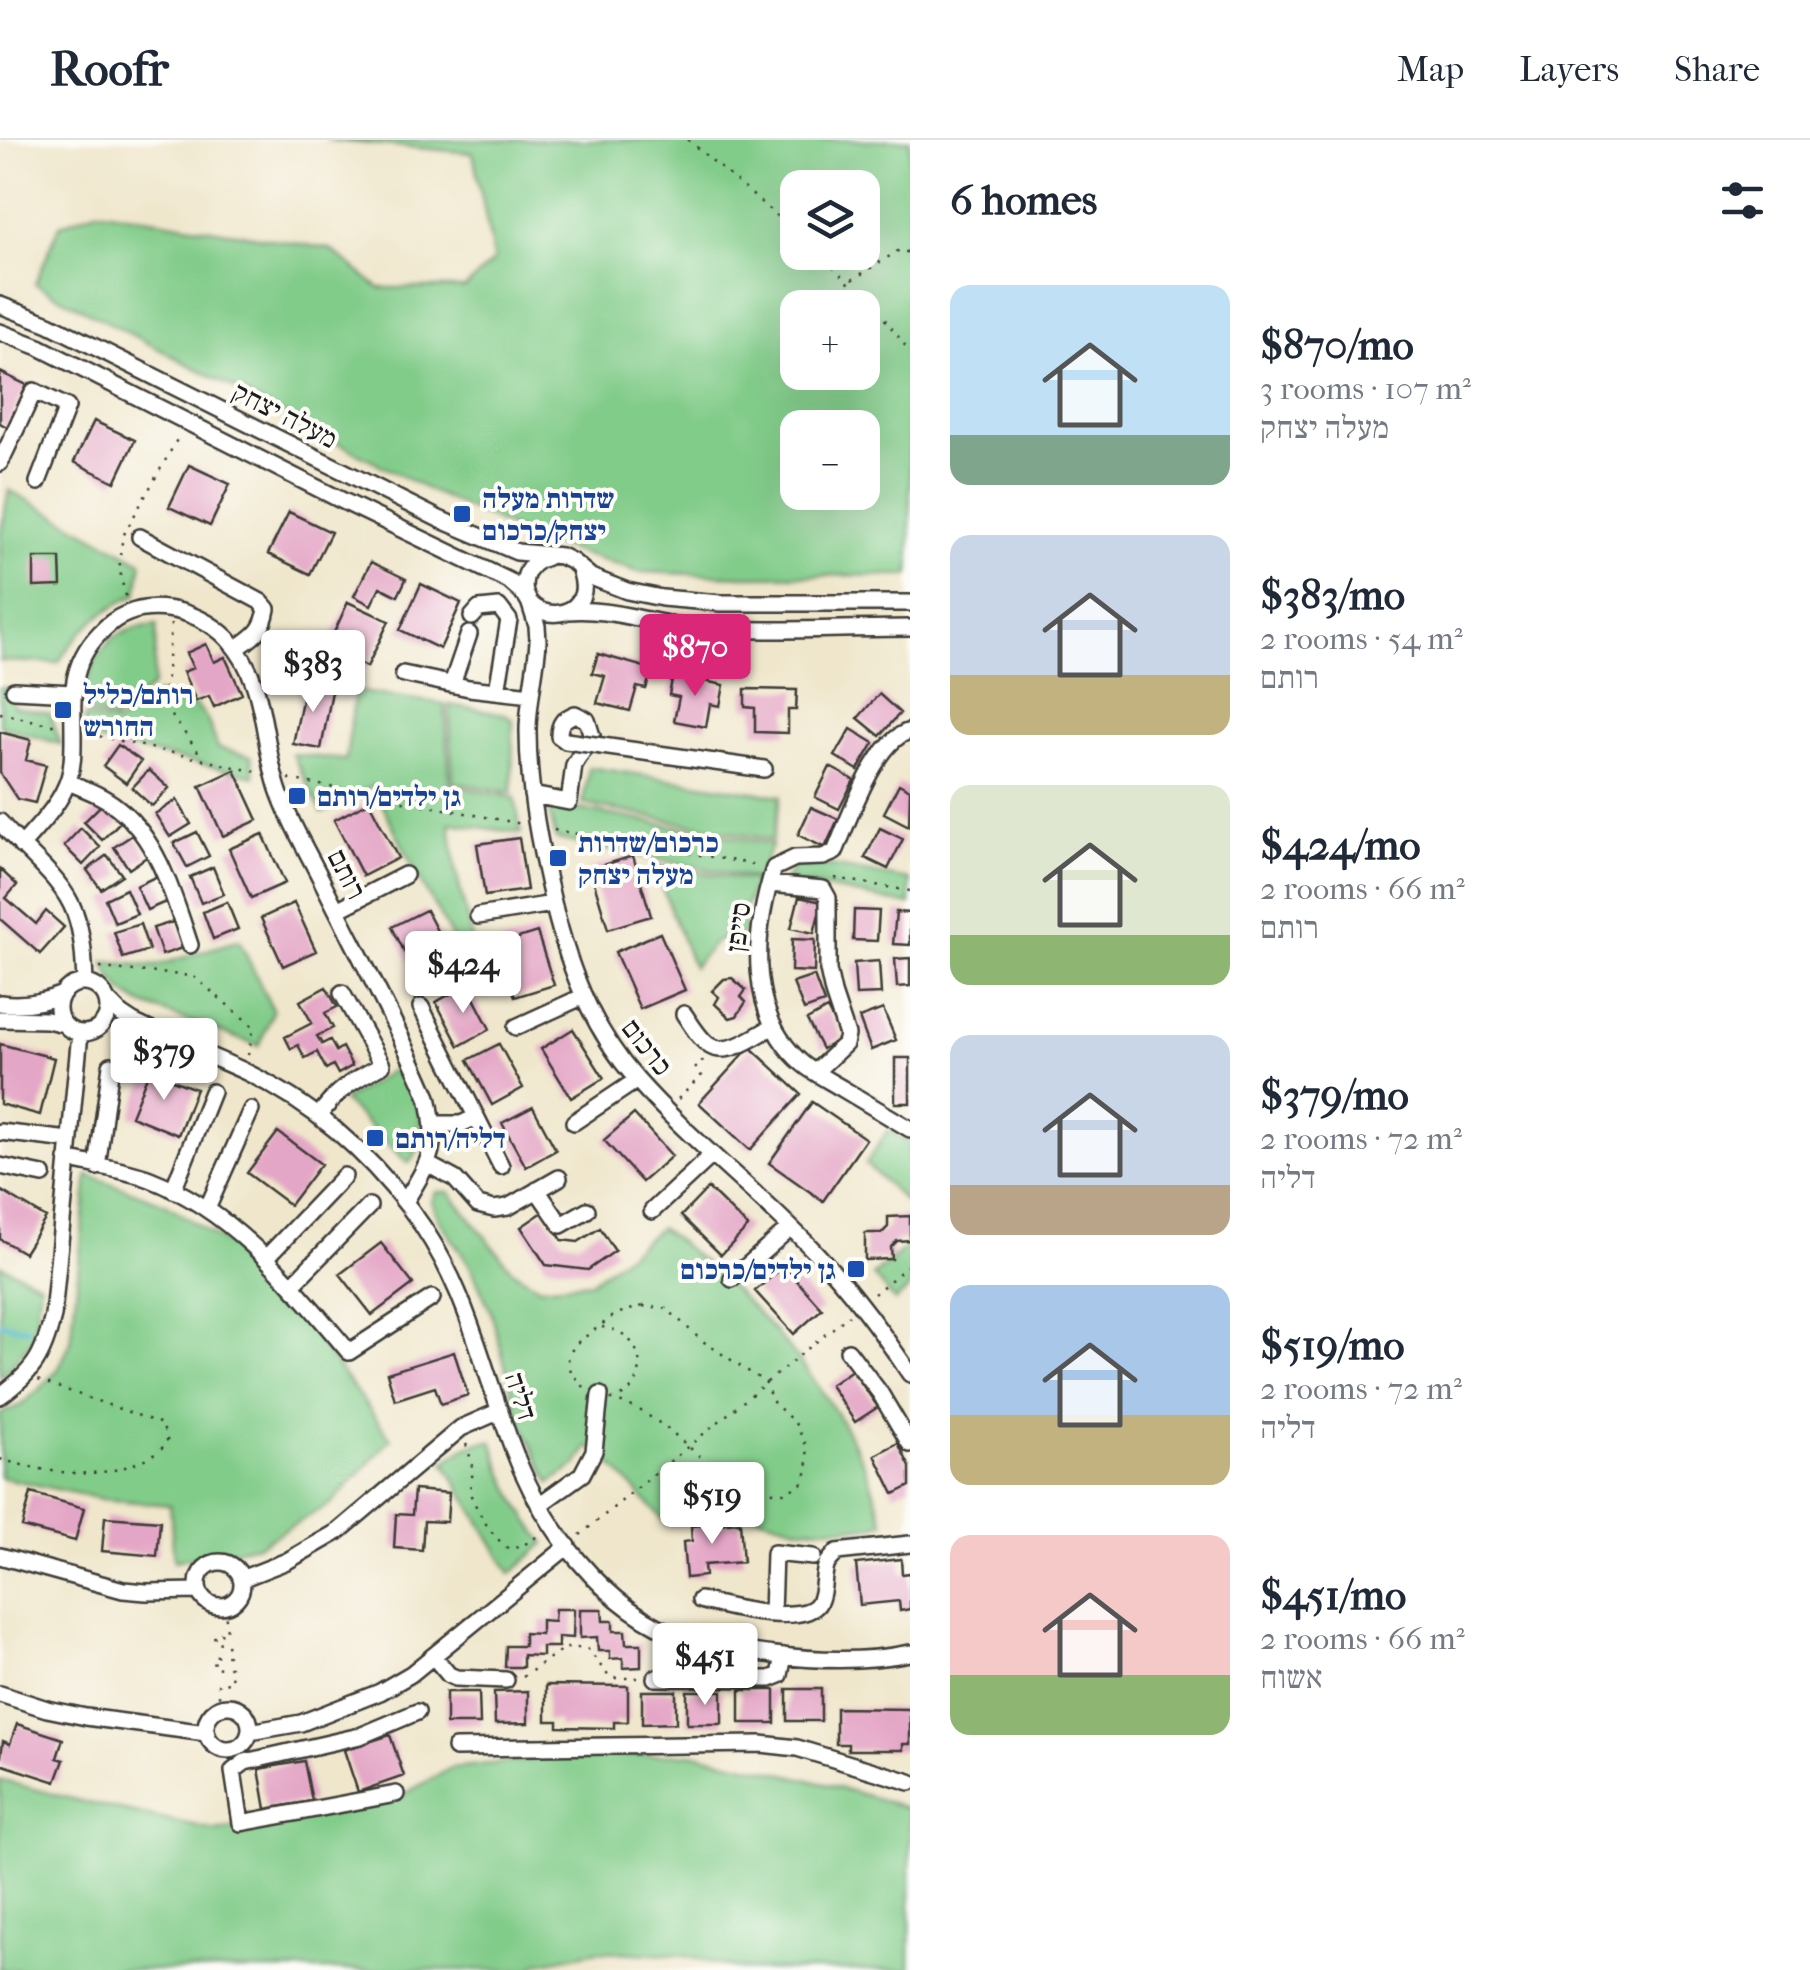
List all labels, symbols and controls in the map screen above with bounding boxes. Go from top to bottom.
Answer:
text: Roofr [50,41,169,97]
text: Map [1397,49,1464,90]
text: Layers [1519,49,1619,90]
text: Share [1674,49,1760,90]
map controls [780,170,880,510]
button: layers [780,170,880,270]
icon: filters [1715,173,1770,228]
text: 6 homes [950,176,1097,225]
button: + [780,290,880,390]
text: $870/mo [1260,321,1414,370]
icon: home [1030,325,1150,445]
text: 3 rooms · 107 m² [1260,370,1471,407]
street label: מעלה יצחק [227,375,343,455]
text: מעלה יצחק [1260,409,1389,446]
button: − [780,410,880,510]
place label: שדרות מעלה יצחק/כרכום [482,482,614,547]
marker: שדרות מעלה יצחק/כרכום [451,503,473,525]
text: $383/mo [1260,571,1405,620]
icon: home [1030,575,1150,695]
pin: $870 [636,614,754,699]
text: 2 rooms · 54 m² [1260,620,1463,657]
text: $870 [662,628,728,665]
pin: $383 [254,630,372,715]
text: $383 [283,644,343,681]
text: רותם [1260,659,1319,696]
place label: רותם/כליל החורש [83,678,194,743]
marker: רותם/כליל החורש [52,699,74,721]
place label: גן ילדים/רותם [317,780,461,813]
marker: גן ילדים/רותם [286,785,308,807]
text: $424/mo [1260,821,1421,870]
icon: home [1030,825,1150,945]
place label: כרכום/שדרות מעלה יצחק [578,826,719,891]
street label: רותם [321,843,373,905]
marker: כרכום/שדרות מעלה יצחק [547,847,569,869]
text: 2 rooms · 66 m² [1260,870,1465,907]
street label: סייפן [719,900,757,954]
text: רותם [1260,909,1319,946]
pin: $424 [404,931,522,1016]
text: $424 [427,945,499,982]
street label: כרכום [615,1012,679,1082]
pin: $379 [105,1018,223,1103]
text: $379 [133,1032,195,1069]
text: $379/mo [1260,1071,1409,1120]
icon: home [1030,1075,1150,1195]
text: 2 rooms · 72 m² [1260,1120,1462,1157]
place label: דליה/רותם [395,1122,506,1155]
marker: דליה/רותם [364,1127,386,1149]
text: דליה [1260,1159,1316,1196]
place label: גן ילדים/כרכום [680,1253,836,1286]
marker: גן ילדים/כרכום [845,1258,867,1280]
text: $519/mo [1260,1321,1405,1370]
icon: home [1030,1325,1150,1445]
street label: דליה [498,1368,544,1424]
text: 2 rooms · 72 m² [1260,1370,1462,1407]
text: דליה [1260,1409,1316,1446]
pin: $519 [653,1462,771,1547]
text: $519 [682,1476,742,1513]
text: $451/mo [1260,1571,1406,1620]
icon: home [1030,1575,1150,1695]
text: 2 rooms · 66 m² [1260,1620,1465,1657]
pin: $451 [646,1623,764,1708]
text: $451 [675,1637,735,1674]
text: אשוח [1260,1659,1323,1696]

